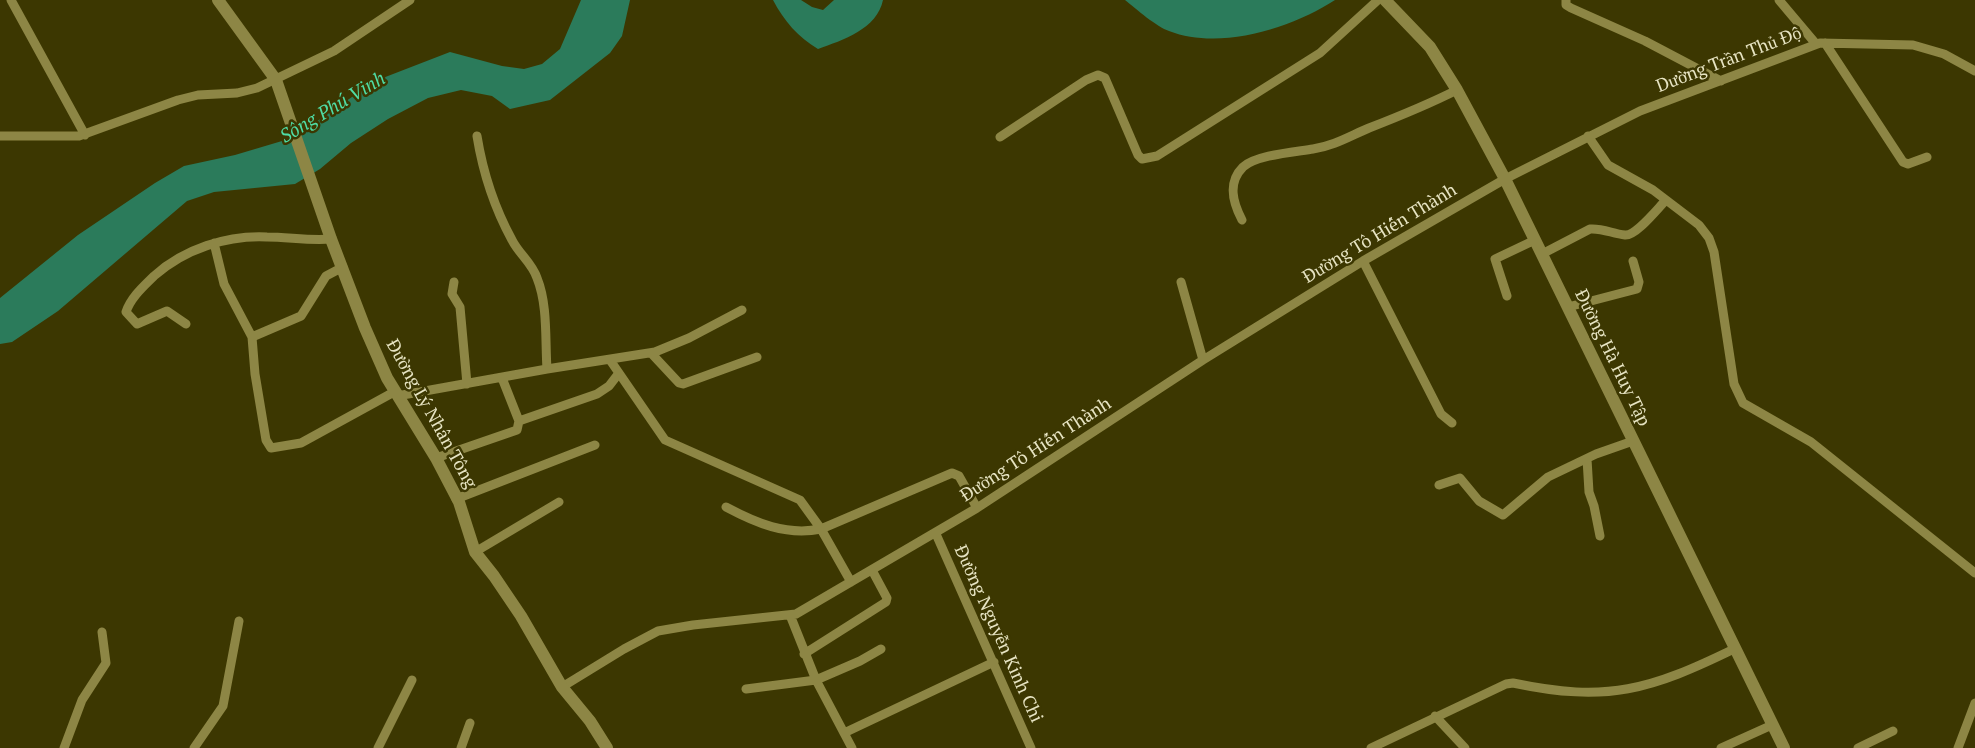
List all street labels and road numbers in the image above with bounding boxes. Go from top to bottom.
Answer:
street label: Dường Trần Thủ Độ [1653,22,1805,98]
street label: Đường Tô Hiến Thành [1299,180,1461,288]
street label: Đường Hà Huy Tập [1570,286,1654,430]
street label: Đường Lý Nhân Tông [381,336,481,492]
street label: Đường Tô Hiến Thành [956,393,1116,507]
street label: Đường Nguyễn Kinh Chi [949,542,1047,726]

